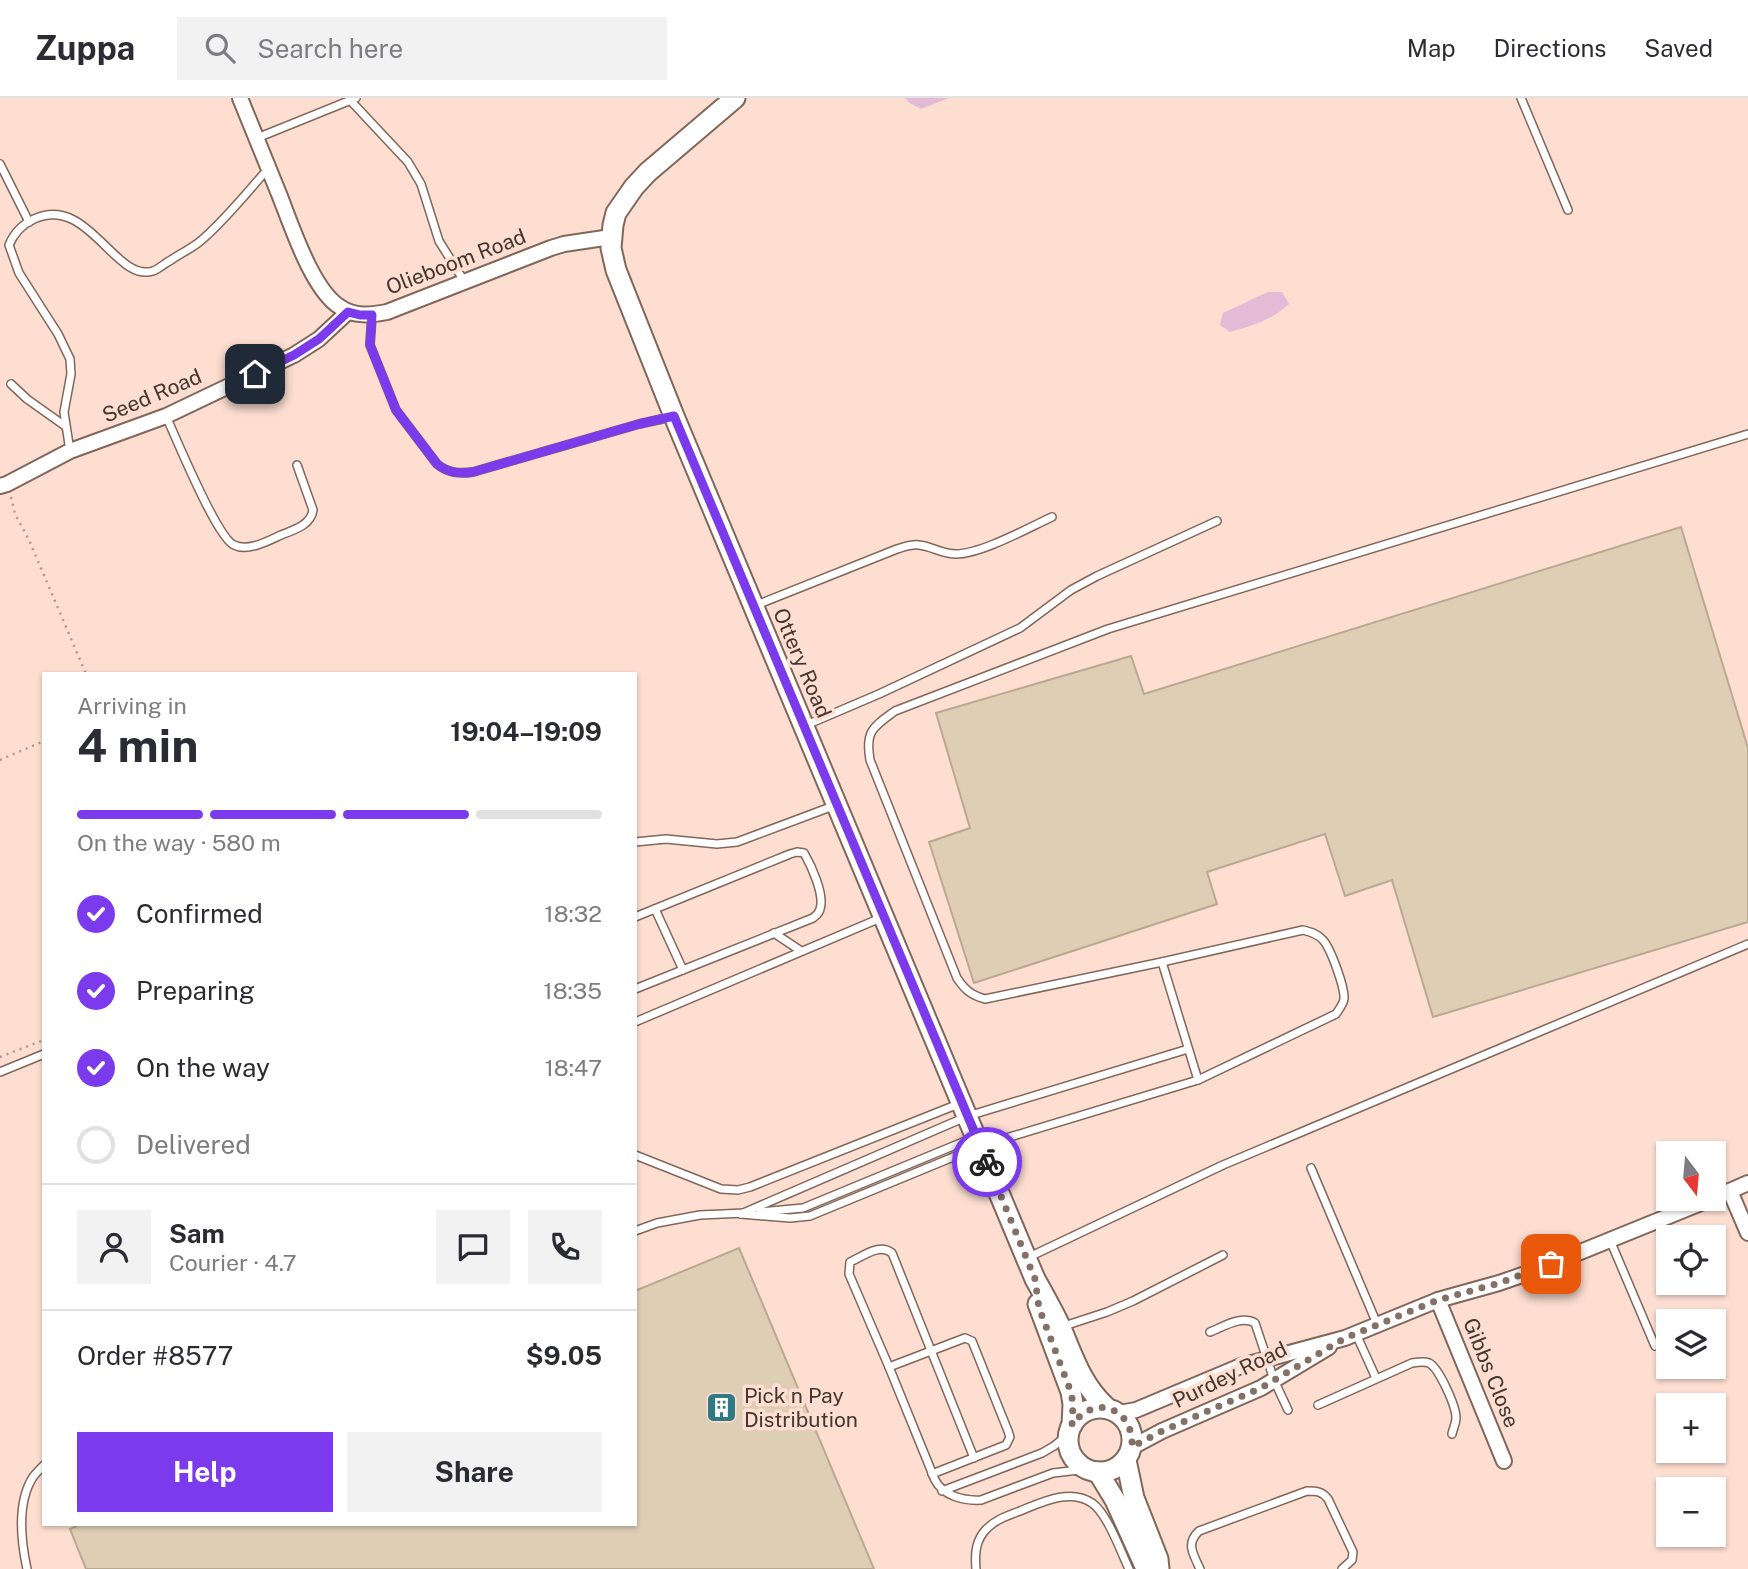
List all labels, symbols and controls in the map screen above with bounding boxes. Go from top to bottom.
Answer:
search box [177,17,667,80]
text: Zuppa [35,29,135,67]
icon: search [201,29,239,67]
text: Search here [257,33,403,64]
text: Map [1407,34,1456,62]
text: Directions [1494,34,1606,62]
text: Saved [1644,34,1713,62]
street label: Olieboom Road [382,223,529,300]
pin [225,344,285,404]
icon: home [236,355,274,393]
street label: Seed Road [98,363,205,428]
street label: Ottery Road [768,604,837,721]
text: Arriving in [77,692,187,719]
text: 19:04–19:09 [450,716,602,747]
text: 4 min [77,718,198,772]
text: On the way · 580 m [77,829,281,856]
icon: check [77,895,115,933]
text: Confirmed [136,898,263,929]
text: 18:32 [544,900,602,927]
icon: check [77,972,115,1010]
text: Preparing [136,975,255,1006]
text: 18:35 [543,977,602,1004]
icon: check [77,1049,115,1087]
text: On the way [136,1052,270,1083]
text: 18:47 [544,1054,602,1081]
courier [952,1127,1022,1197]
text: Delivered [136,1129,251,1160]
north arrow [1656,1141,1726,1211]
map controls [1656,1141,1726,1547]
icon: bike [968,1143,1006,1181]
button: person [77,1210,151,1284]
button: chat [436,1210,510,1284]
button: phone [528,1210,602,1284]
text: Sam [169,1218,225,1249]
button: locate [1656,1225,1726,1295]
pin [1521,1234,1581,1294]
icon: bag [1532,1245,1570,1283]
text: Courier · 4.7 [169,1249,297,1276]
button: layers [1656,1309,1726,1379]
street label: Gibbs Close [1458,1314,1525,1431]
street label: Purdey Road [1169,1336,1291,1413]
text: Order #8577 [77,1340,233,1371]
text: $9.05 [526,1340,602,1371]
place label: Pick n Pay Distribution [744,1383,858,1432]
building icon: Pick n Pay Distribution [704,1391,738,1425]
button: + [1656,1393,1726,1463]
button: Help [77,1432,333,1512]
button: Share [347,1432,602,1512]
button: − [1656,1477,1726,1547]

